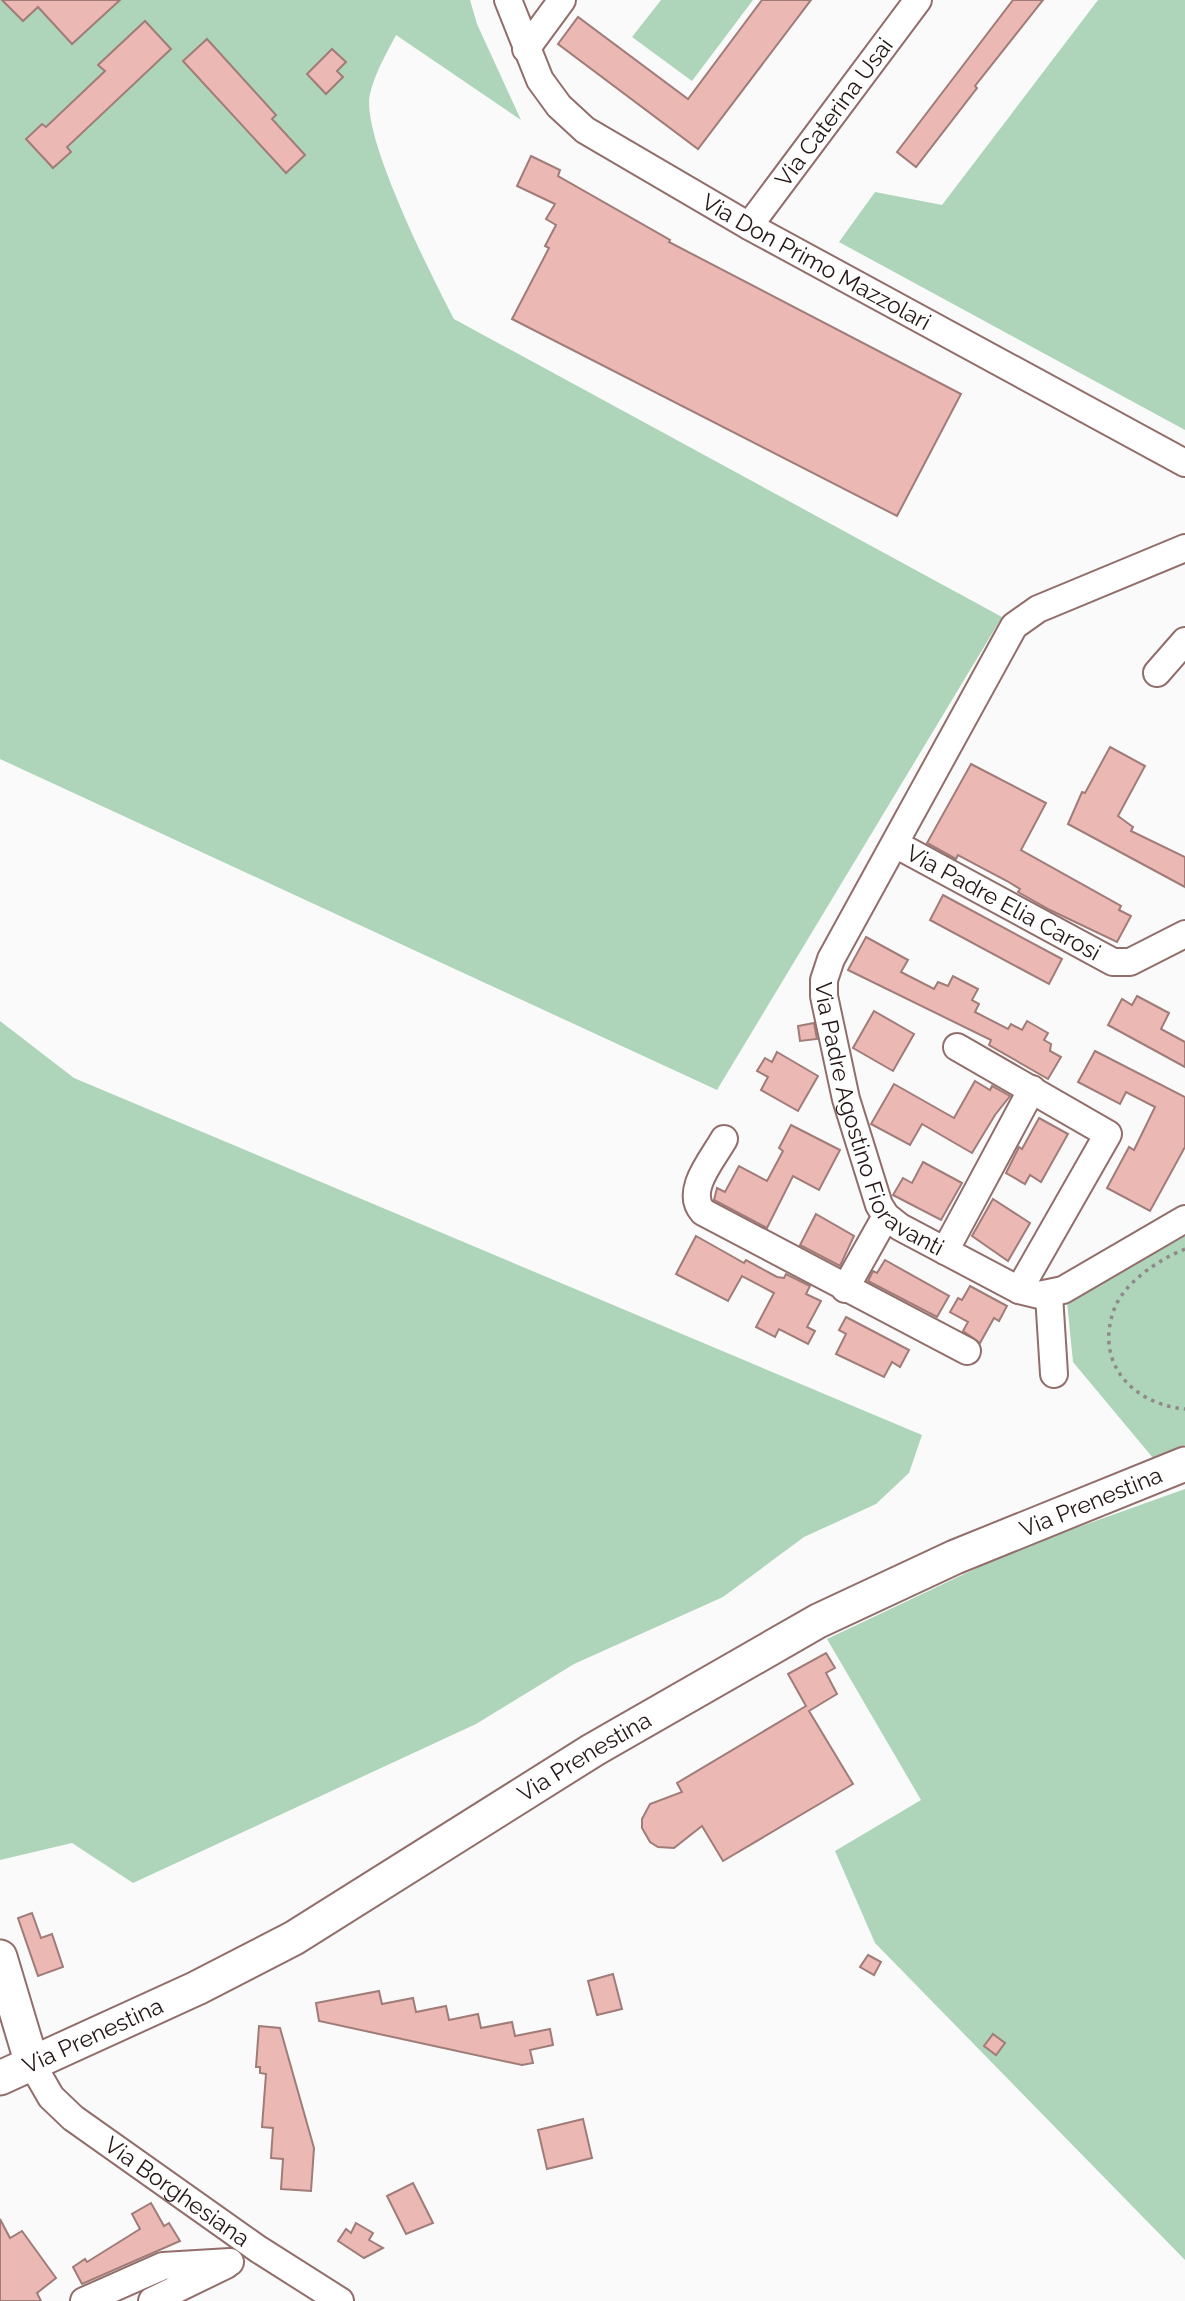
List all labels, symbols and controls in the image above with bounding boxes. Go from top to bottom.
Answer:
street label: Via Caterina Usai [769,32,898,192]
street label: Via Don Primo Mazzolari [697,187,936,335]
street label: Via Padre Elia Carosi [902,839,1105,966]
street label: Via Padre Agostino Fioravanti [811,982,949,1261]
street label: Via Prenestina [1015,1461,1166,1542]
street label: Via Prenestina [512,1706,656,1807]
street label: Via Prenestina [18,1991,167,2079]
street label: Via Borghesiana [100,2131,255,2252]

